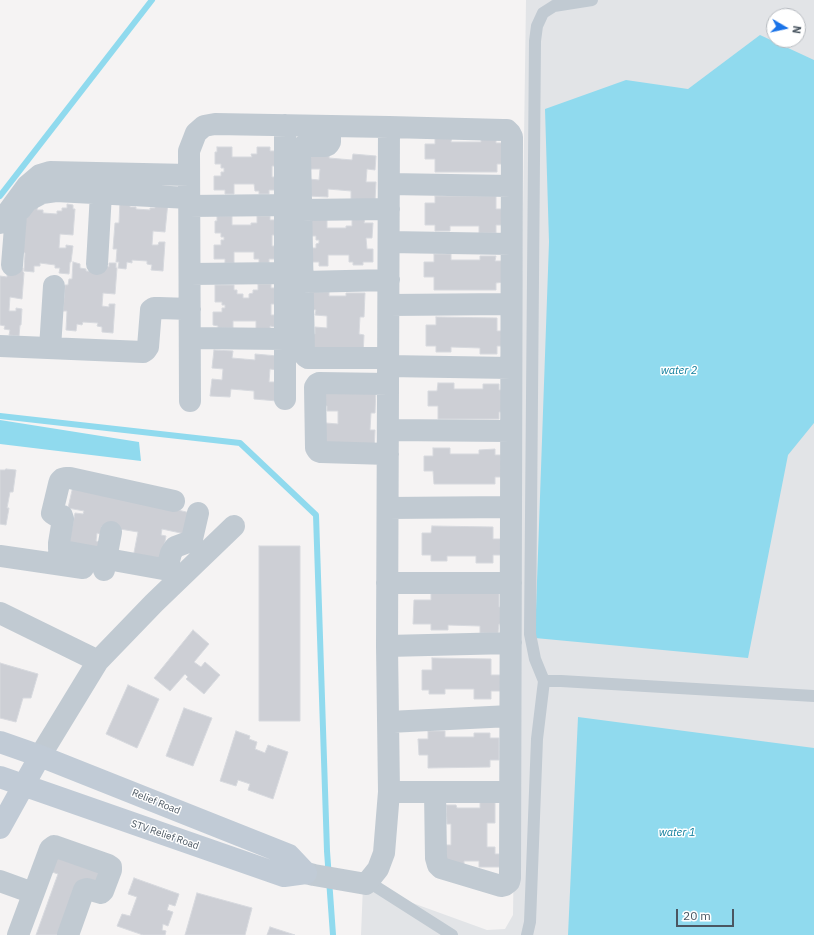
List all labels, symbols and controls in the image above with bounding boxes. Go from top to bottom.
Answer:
north arrow [766,8,806,48]
text: N [789,25,804,35]
water label: water 2 [661,364,697,378]
street label: Relief Road [130,787,182,817]
street label: STV Relief Road [130,818,200,852]
water label: water 1 [659,826,695,840]
scale bar [678,901,736,927]
text: 20 m [683,908,711,923]

